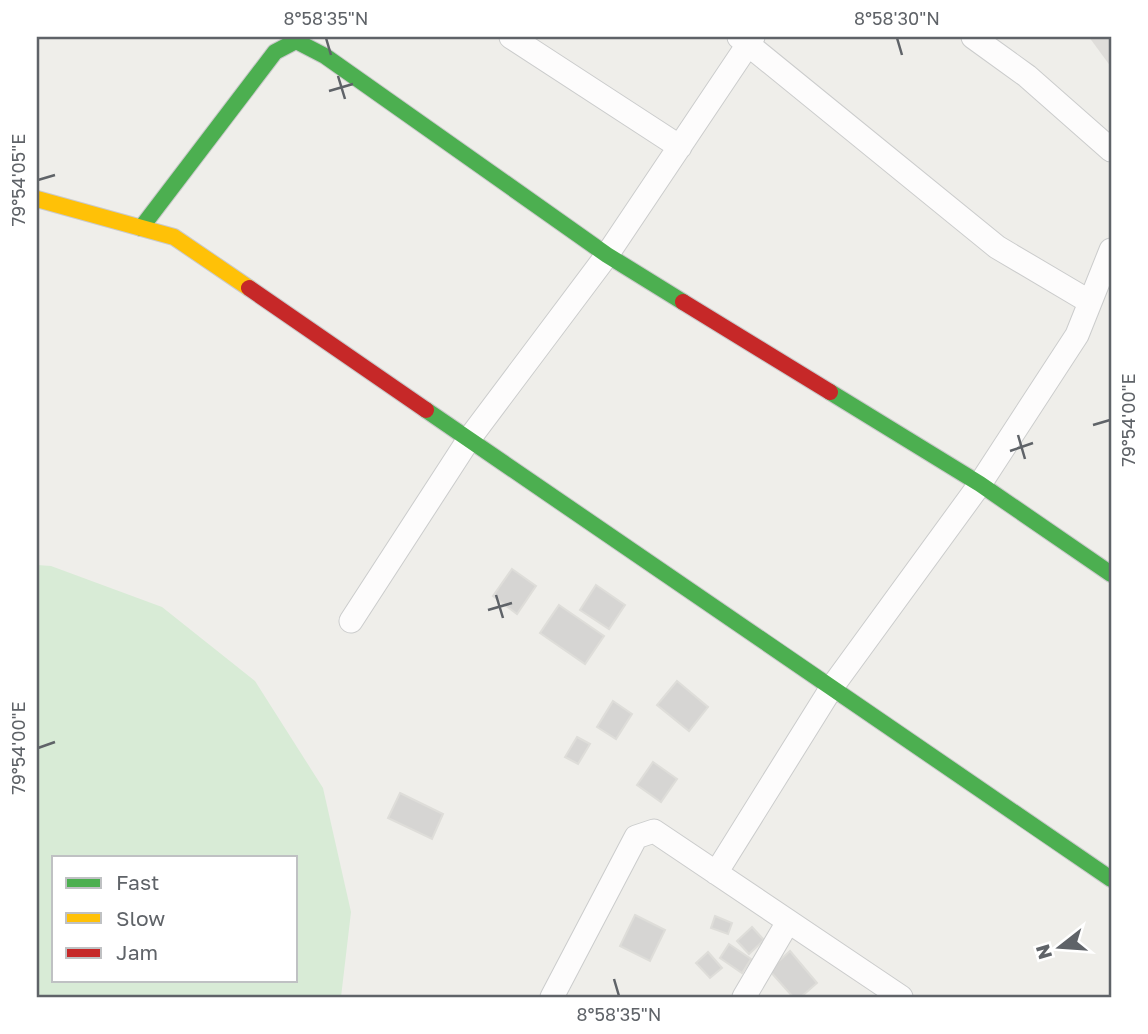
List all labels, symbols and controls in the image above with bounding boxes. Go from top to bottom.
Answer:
text: 8°58'35"N [283,7,369,29]
text: 8°58'30"N [854,7,940,29]
text: 79°54'05"E [7,134,29,226]
text: 79°54'00"E [1117,373,1139,467]
text: 79°54'00"E [7,701,29,795]
legend [52,856,298,982]
text: Fast [116,869,159,895]
text: Slow [116,905,165,931]
north arrow [1026,912,1096,982]
text: Jam [116,939,158,965]
text: N [1030,942,1056,962]
text: 8°58'35"N [576,1003,662,1025]

